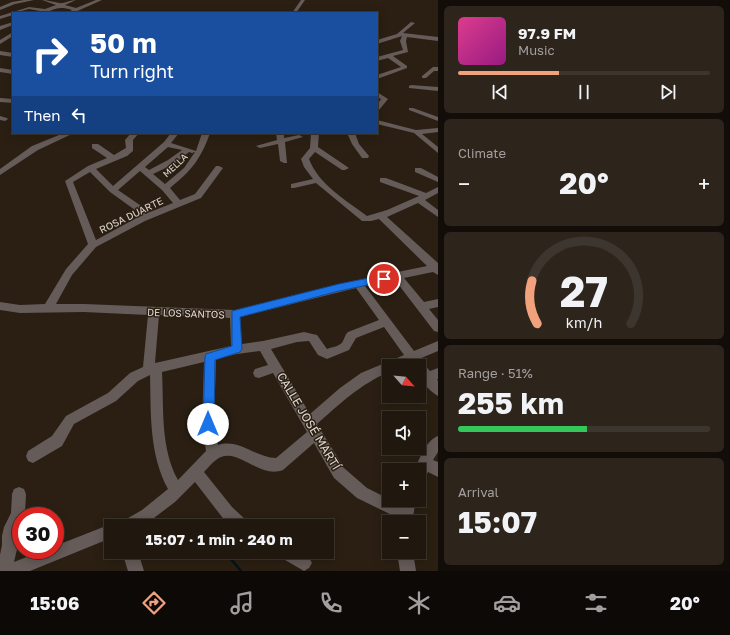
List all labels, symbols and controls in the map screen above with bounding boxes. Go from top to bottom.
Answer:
text: 97.9 FM [518,24,576,42]
text: 50 m [90,26,157,59]
icon: right [24,28,76,80]
text: Music [518,42,555,58]
text: Turn right [90,60,174,82]
icon: previous [489,81,511,103]
icon: pause [573,81,595,103]
icon: next [657,81,679,103]
icon: left [68,104,90,126]
text: Then [24,106,60,124]
text: Climate [458,145,506,161]
street label: MELLA [160,151,190,179]
text: 20° [559,165,609,201]
text: − [458,170,470,197]
text: + [698,170,710,197]
street label: ROSA DUARTE [97,194,165,236]
pin [367,262,401,296]
text: 27 [560,265,608,315]
icon: arrive [373,268,395,290]
street label: DE LOS SANTOS [147,306,225,320]
text: km/h [566,313,602,330]
north arrow [382,359,426,403]
map controls [382,359,426,559]
text: Range · 51% [458,365,533,381]
street label: CALLE JOSÉ MARTÍ [274,370,345,474]
text: 255 km [458,385,564,421]
position arrow [187,403,229,445]
button: sound [382,411,426,455]
button: + [382,463,426,507]
text: Arrival [458,484,499,500]
text: 15:07 [458,504,537,540]
speed limit sign: 30 [12,507,64,559]
button: − [382,515,426,559]
text: 15:07 · 1 min · 240 m [145,530,293,548]
icon: directions [140,589,168,617]
icon: music [228,589,256,617]
icon: phone [317,589,345,617]
icon: climate [405,589,433,617]
icon: car [493,589,521,617]
icon: filters [582,589,610,617]
text: 15:06 [30,592,79,614]
text: 20° [670,592,700,614]

